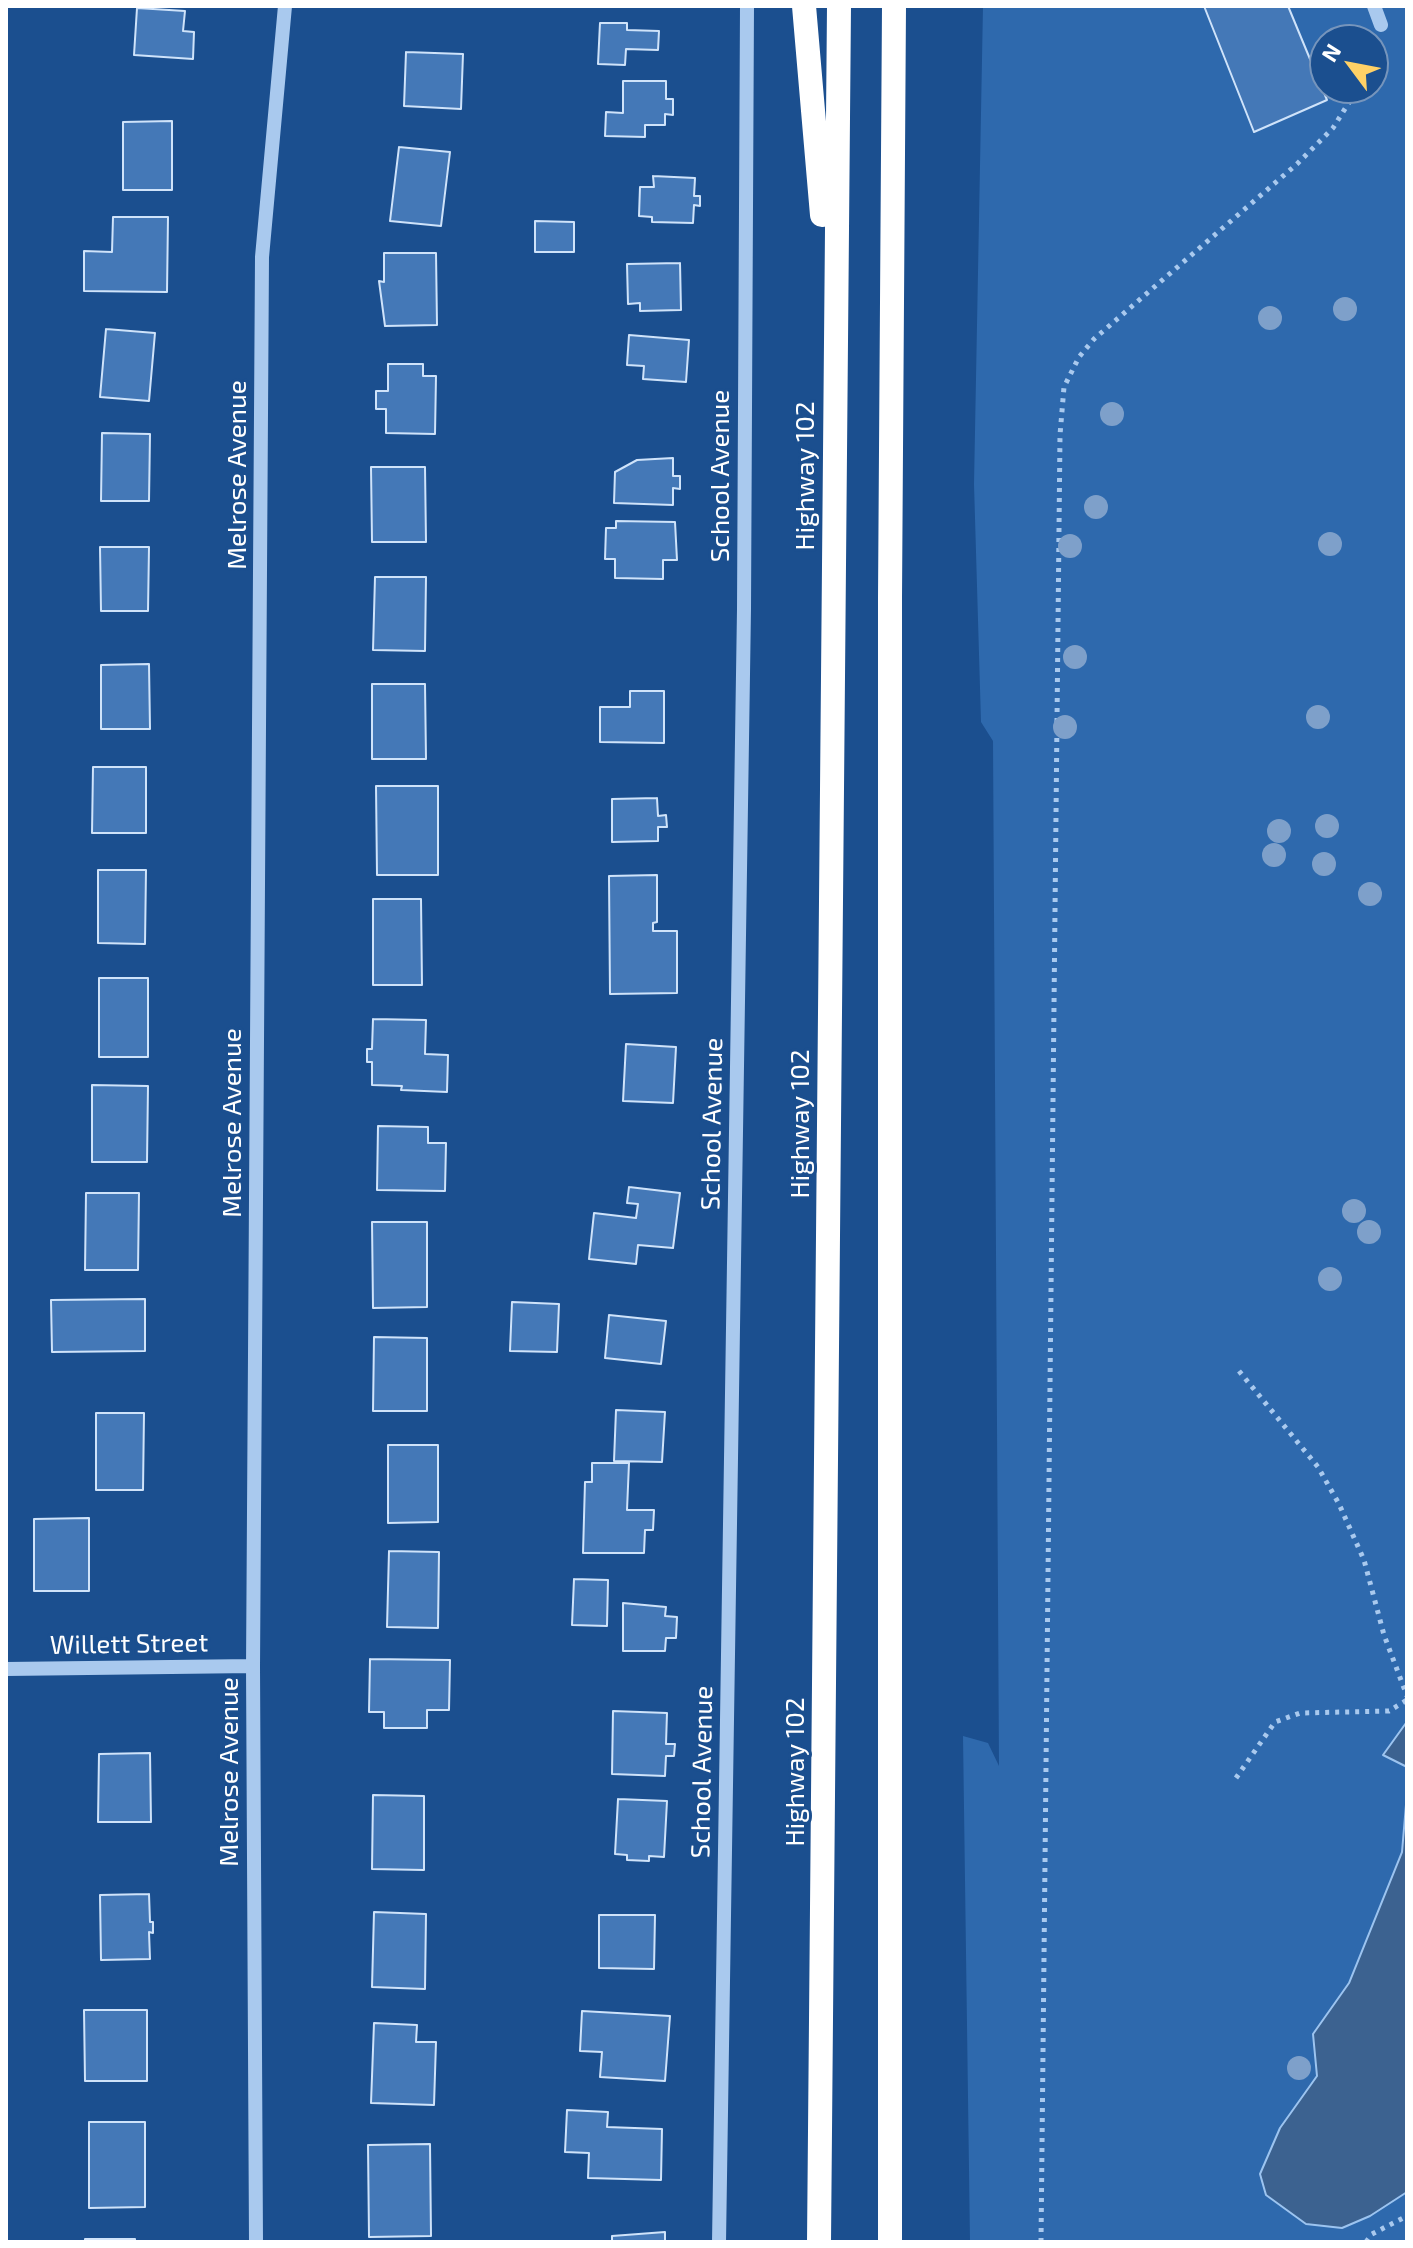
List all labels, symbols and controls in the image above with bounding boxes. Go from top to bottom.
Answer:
north arrow [1309,24,1389,104]
text: N [1315,39,1346,66]
street label: Melrose Avenue [221,380,253,570]
street label: School Avenue [704,390,736,562]
street label: Highway 102 [789,401,821,551]
street label: Melrose Avenue [216,1028,248,1218]
street label: School Avenue [695,1037,729,1211]
street label: Highway 102 [784,1049,816,1199]
street label: Willett Street [50,1627,208,1661]
street label: Melrose Avenue [213,1677,245,1867]
street label: School Avenue [685,1685,719,1859]
street label: Highway 102 [779,1697,811,1847]

